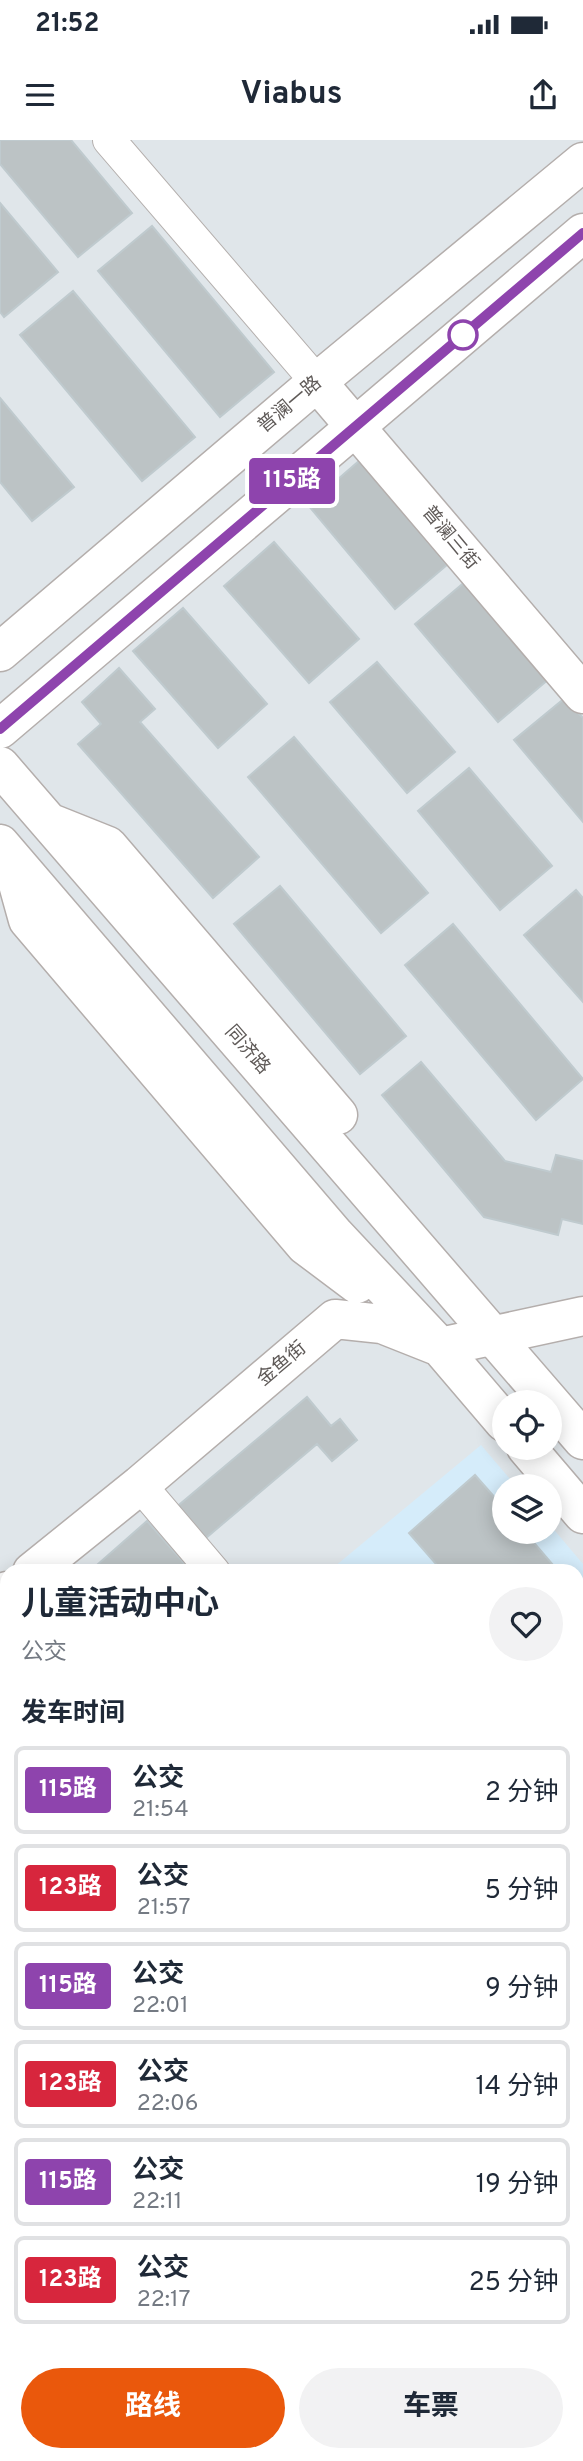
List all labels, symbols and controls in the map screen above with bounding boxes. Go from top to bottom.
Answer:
text: 21:52 [35,8,99,41]
text: Viabus [241,75,342,115]
icon: menu [21,76,59,114]
icon: share [524,76,562,114]
unlabelled marker [448,320,478,350]
street label: 普澜一路 [253,371,327,439]
line badge: 115路 [243,458,341,504]
text: 115路 [263,466,321,496]
street label: 普澜三街 [416,501,484,575]
street label: 同济路 [219,1021,275,1079]
street label: 金鱼街 [252,1336,312,1392]
map controls [492,1390,562,1544]
button: locate [492,1390,562,1460]
button: layers [492,1474,562,1544]
text: 儿童活动中心 [21,1585,219,1627]
button: heart [489,1587,563,1661]
text: 公交 [21,1639,67,1668]
text: 发车时间 [21,1698,125,1731]
text: 公交 [132,1763,184,1796]
text: 115路 [39,1775,97,1805]
text: 2 分钟 [485,1777,559,1810]
text: 21:54 [132,1796,189,1825]
text: 公交 [137,1861,189,1894]
text: 123路 [39,1873,102,1903]
text: 5 分钟 [485,1875,559,1908]
text: 21:57 [137,1894,191,1923]
text: 公交 [132,1959,184,1992]
text: 115路 [39,1971,97,2001]
text: 9 分钟 [485,1973,559,2006]
text: 22:01 [132,1992,189,2021]
text: 公交 [137,2057,189,2090]
text: 123路 [39,2069,102,2099]
text: 14 分钟 [476,2071,559,2104]
text: 22:06 [137,2090,199,2119]
text: 公交 [132,2155,184,2188]
text: 115路 [39,2167,97,2197]
text: 19 分钟 [476,2169,559,2202]
text: 22:11 [132,2188,182,2217]
text: 公交 [137,2253,189,2286]
text: 123路 [39,2265,102,2295]
text: 25 分钟 [469,2267,559,2300]
text: 22:17 [137,2286,191,2315]
button: 路线 [21,2368,285,2448]
button: 车票 [299,2368,563,2448]

